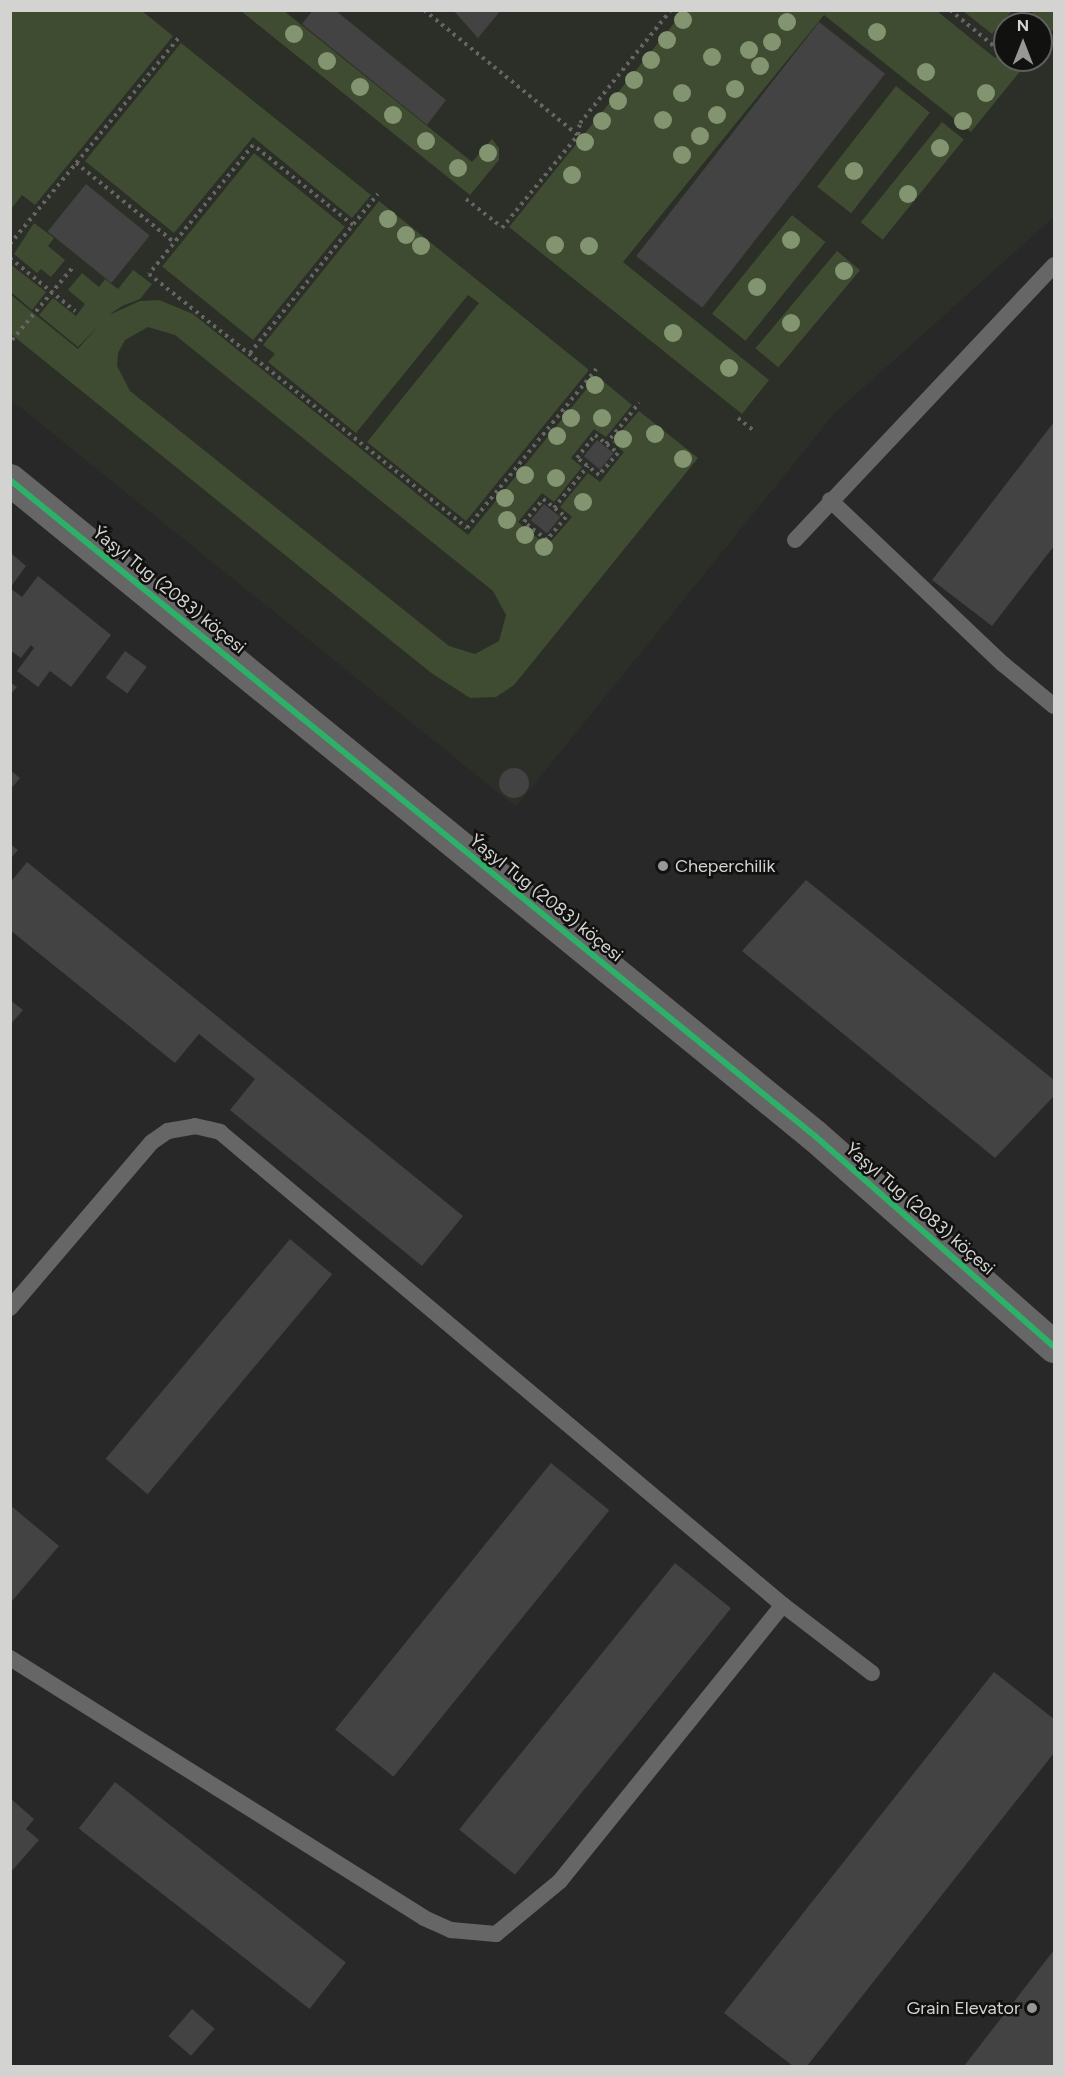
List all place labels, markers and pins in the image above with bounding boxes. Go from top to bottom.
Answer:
place label: Cheperchilik [675,855,775,877]
marker: Cheperchilik [656,859,670,873]
place label: Grain Elevator [907,1997,1020,2019]
marker: Grain Elevator [1025,2001,1039,2015]

